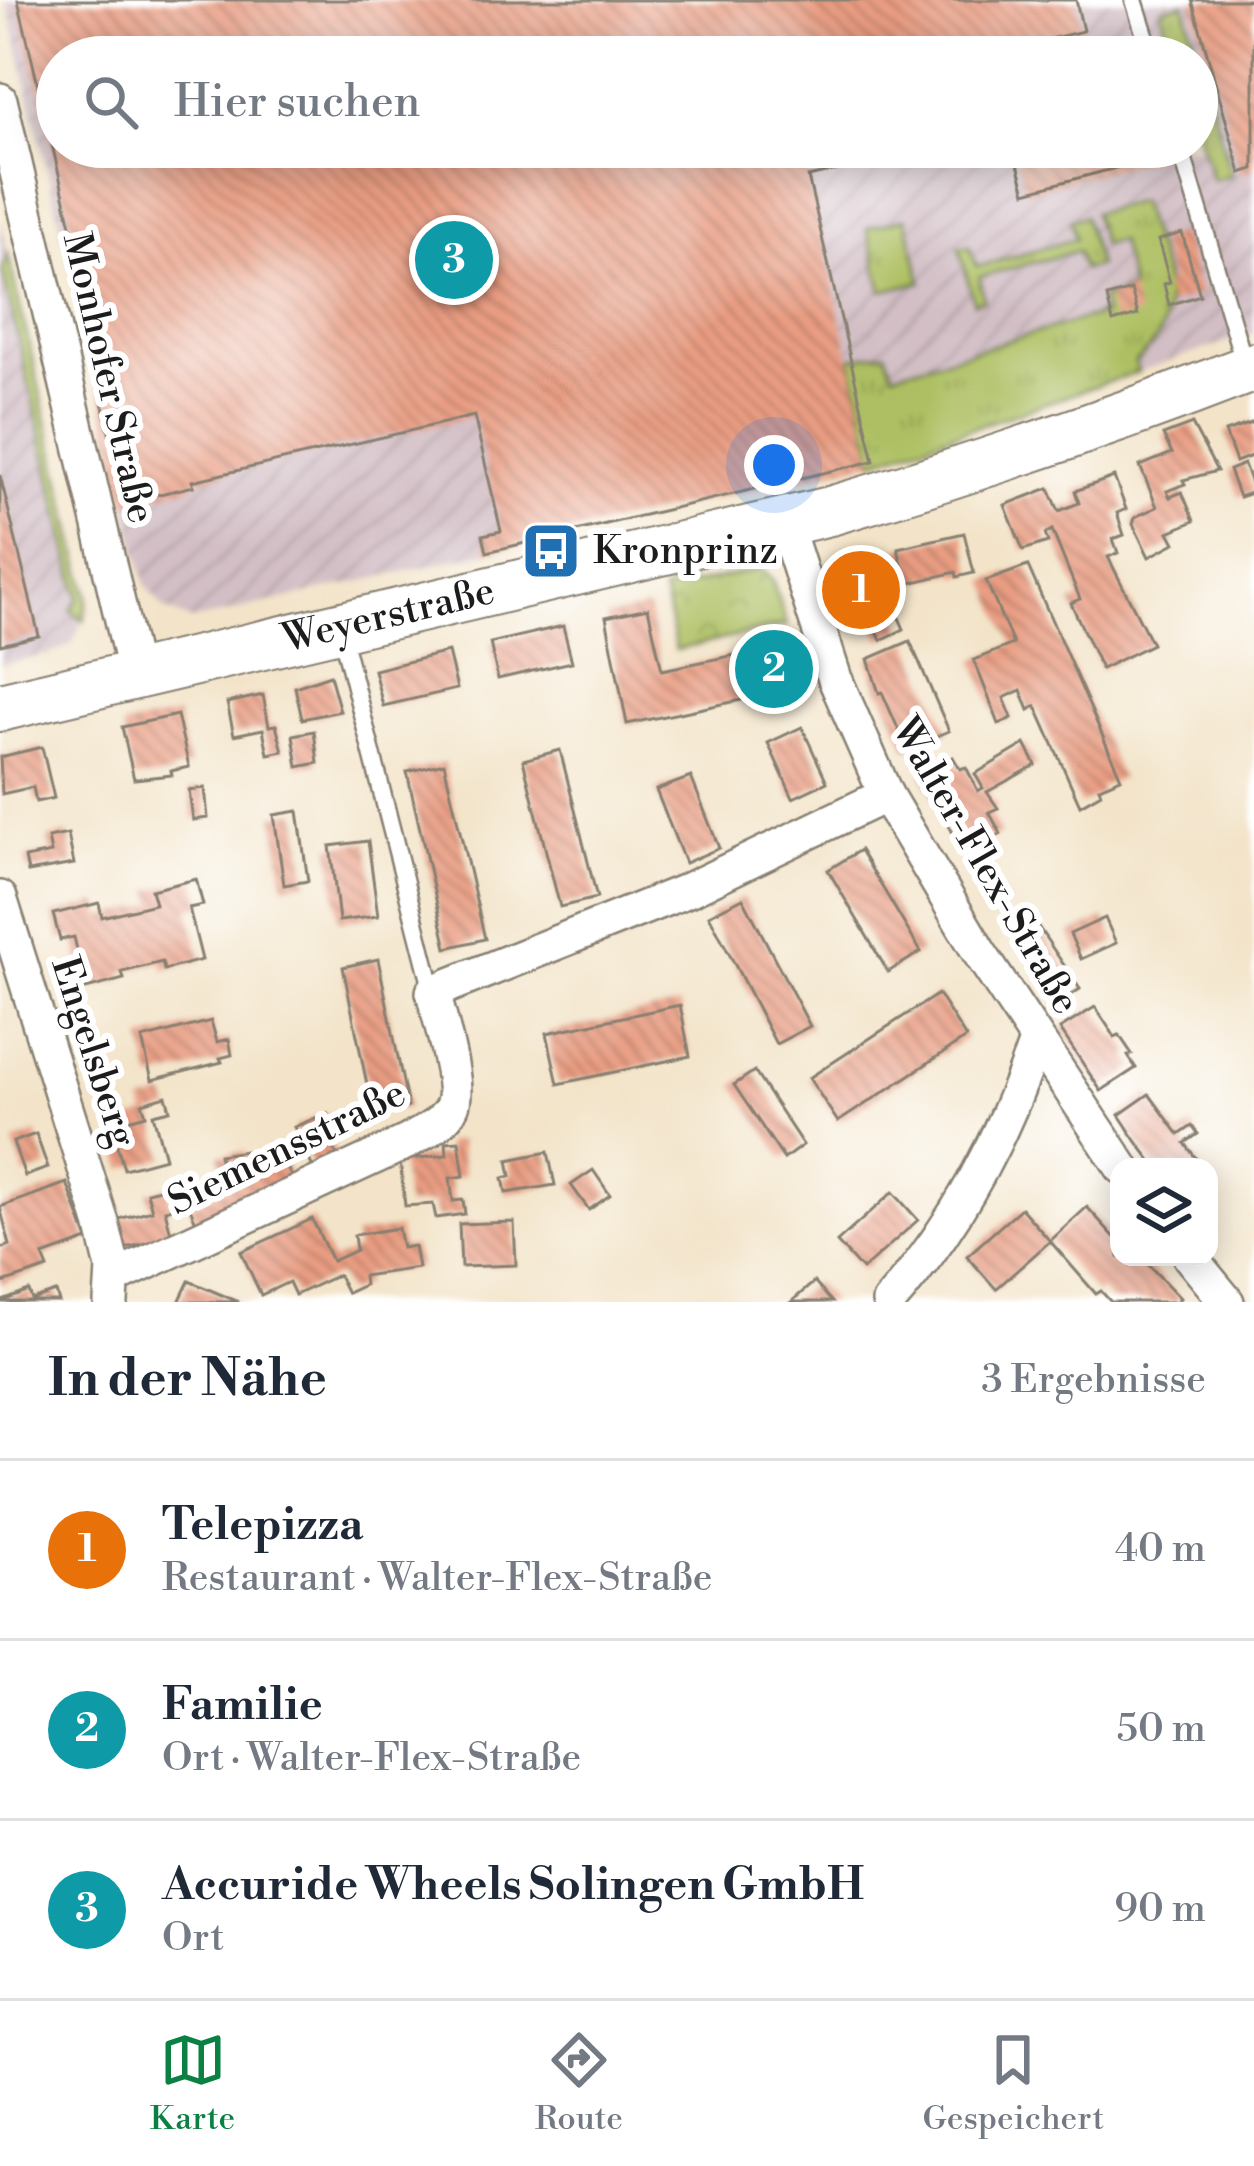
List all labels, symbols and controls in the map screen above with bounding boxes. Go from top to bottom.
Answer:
search box [36,36,1218,168]
icon: search [78,69,144,135]
text: Hier suchen [174,74,420,131]
pin: 3 [415,215,493,305]
street label: Monhofer Straße [51,228,165,528]
your location [744,435,804,495]
bus stop icon: Kronprinz [520,520,582,582]
place label: Kronprinz [593,527,778,576]
pin: 1 [822,545,900,635]
street label: Weyerstraße [275,567,499,664]
pin: 2 [735,624,813,714]
street label: Walter-Flex-Straße [879,707,1090,1023]
street label: Engelsberg [39,951,147,1153]
street label: Siemensstraße [160,1069,414,1227]
map controls [1110,1158,1218,1266]
button: layers [1110,1158,1218,1266]
text: In der Nähe [48,1348,327,1412]
text: 3 Ergebnisse [981,1356,1206,1405]
text: Telepizza [162,1497,363,1554]
text: 1 [78,1525,96,1574]
text: 40 m [1115,1525,1206,1574]
text: Restaurant · Walter-Flex-Straße [162,1554,713,1603]
text: Familie [162,1677,323,1734]
text: 2 [75,1705,99,1754]
text: 50 m [1116,1705,1206,1754]
text: Ort · Walter-Flex-Straße [162,1734,581,1783]
text: Accuride Wheels Solingen GmbH [162,1857,864,1914]
text: 3 [75,1885,99,1934]
text: 90 m [1114,1885,1206,1934]
text: Ort [162,1914,224,1963]
tab: Karte [150,2027,235,2140]
tab: Route [535,2027,623,2140]
tab: Gespeichert [922,2027,1104,2140]

